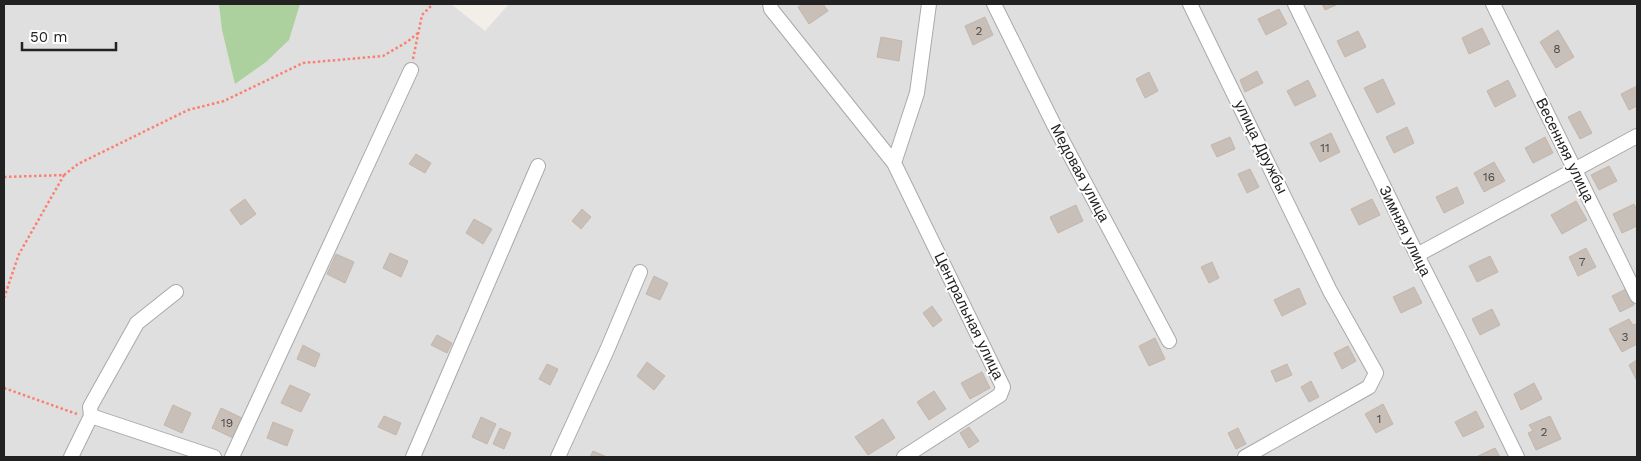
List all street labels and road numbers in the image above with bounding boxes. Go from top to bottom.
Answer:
street label: Весенняя улица [1532,95,1598,205]
street label: улица Дружбы [1231,97,1291,197]
street label: Медовая улица [1047,121,1114,226]
street label: Зимняя улица [1375,183,1435,280]
street label: Центральная улица [930,250,1008,383]

